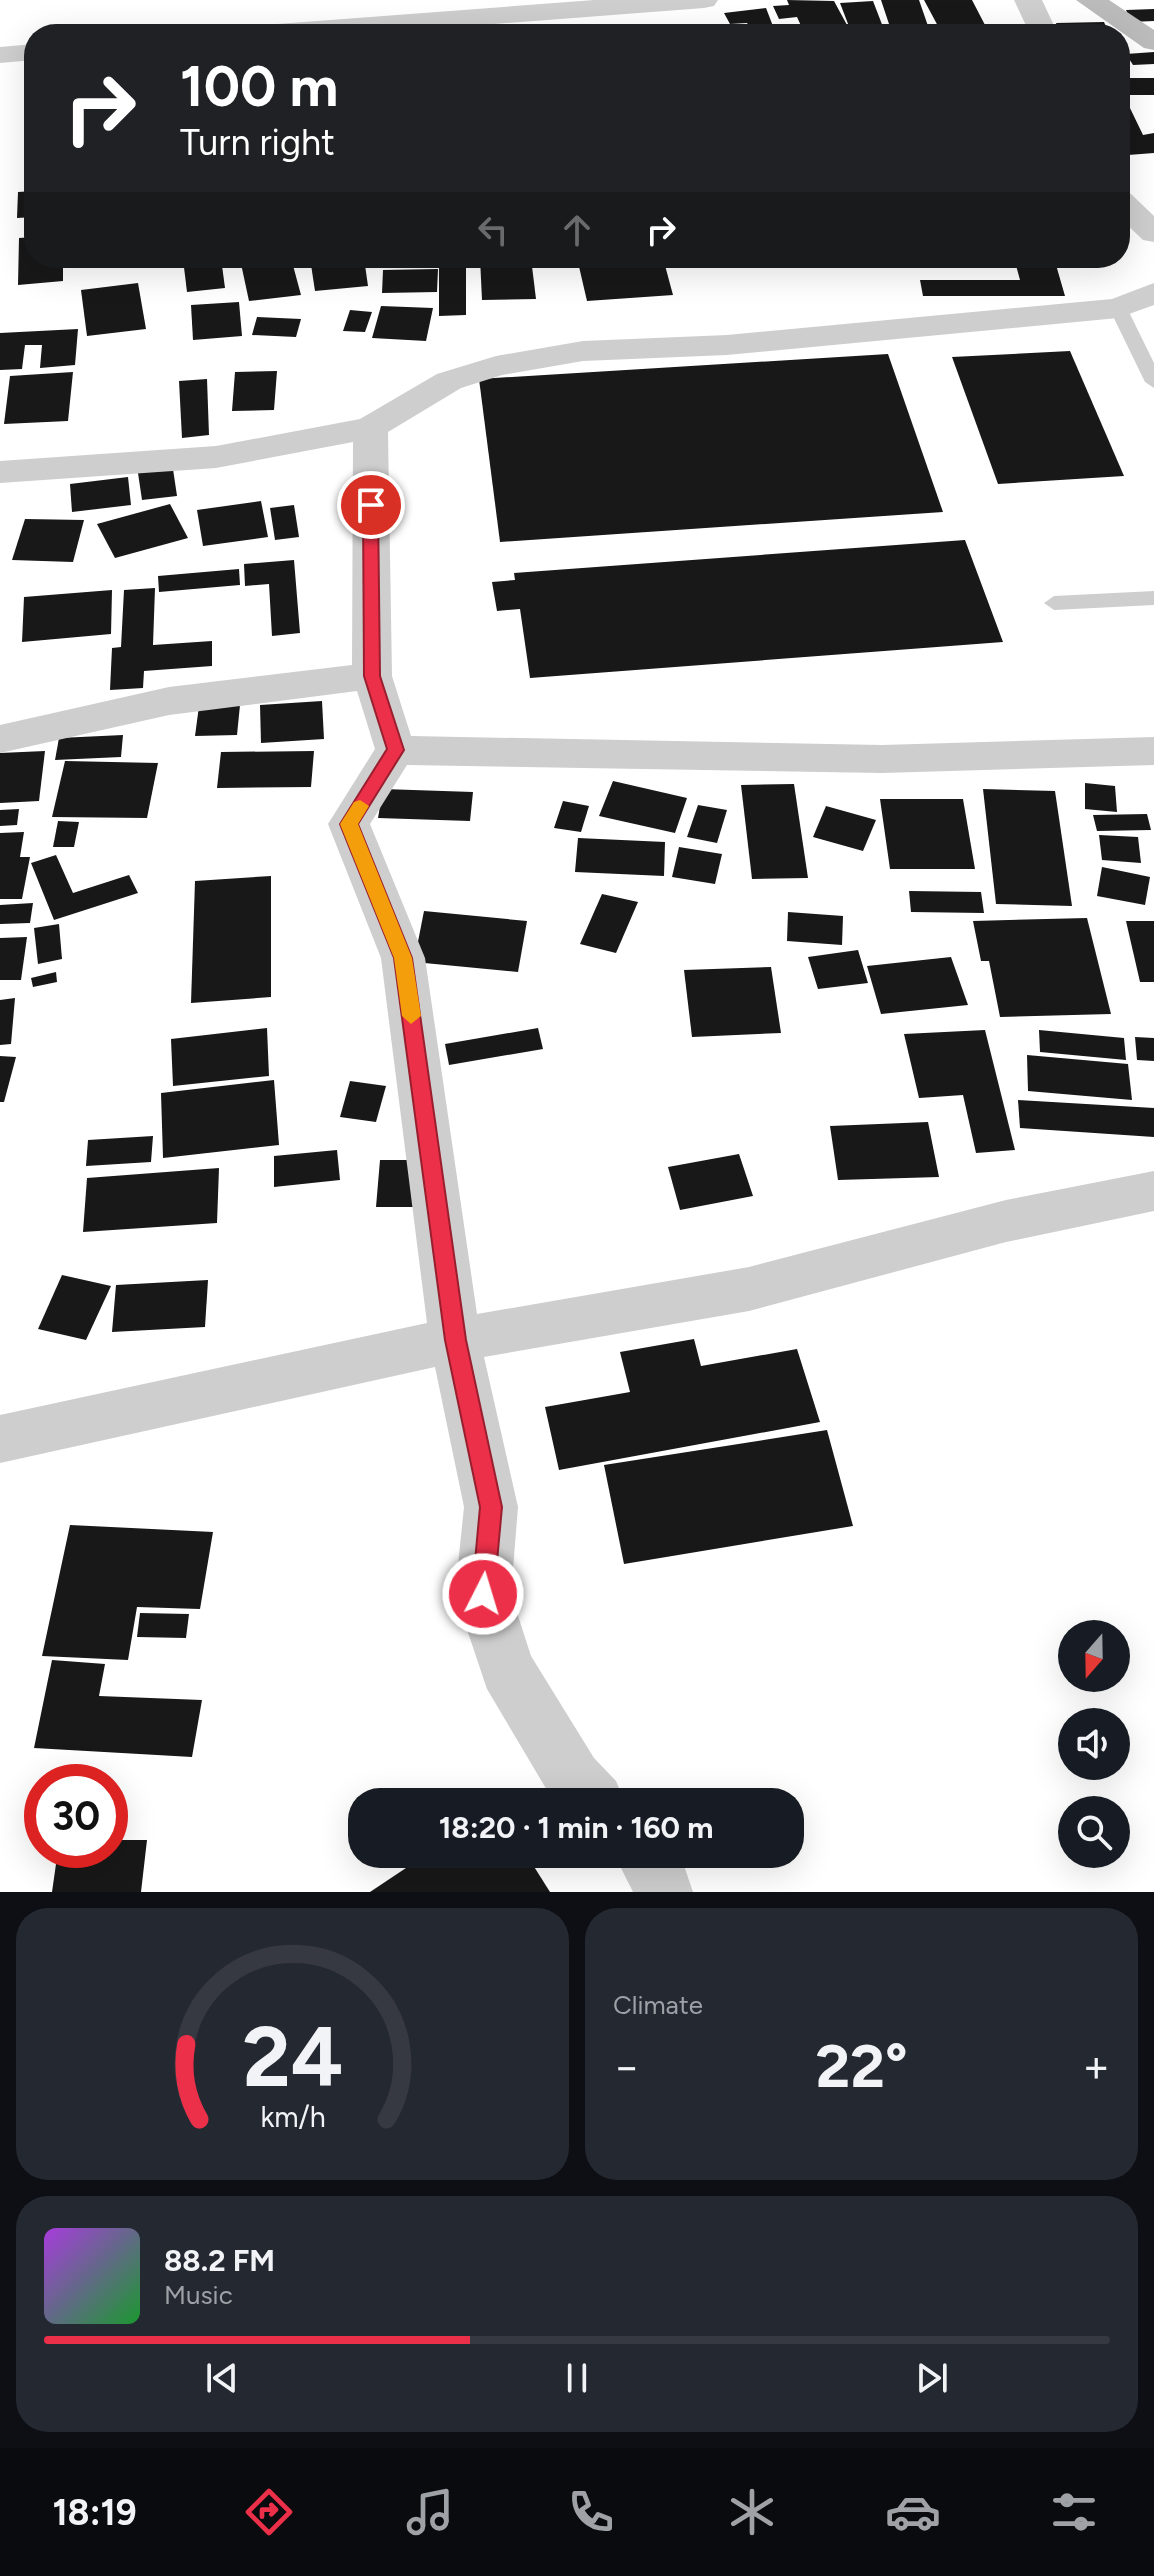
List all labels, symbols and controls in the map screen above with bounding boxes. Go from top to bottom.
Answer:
text: 100 m [180,53,338,120]
icon: right [48,56,152,160]
text: Turn right [180,121,335,164]
icon: left [471,208,515,252]
icon: ahead [555,208,599,252]
icon: right [639,208,683,252]
pin [337,471,405,539]
icon: arrive [349,483,393,527]
position arrow [441,1552,525,1636]
north arrow [1058,1620,1130,1692]
map controls [1058,1620,1130,1868]
button: sound [1058,1708,1130,1780]
speed limit sign: 30 [24,1764,128,1868]
button: search [1058,1796,1130,1868]
text: 18:20 · 1 min · 160 m [439,1809,713,1846]
text: Climate [613,1989,703,2021]
text: 24 [242,2007,343,2107]
text: 22° [815,2030,908,2102]
text: − [613,2040,640,2093]
text: + [1083,2040,1110,2093]
text: km/h [260,2100,325,2134]
text: 88.2 FM [164,2242,275,2279]
text: Music [164,2279,233,2311]
icon: previous [200,2356,244,2400]
icon: pause [555,2356,599,2400]
icon: next [910,2356,954,2400]
icon: directions [241,2484,297,2540]
icon: music [402,2484,458,2540]
icon: phone [563,2484,619,2540]
icon: climate [724,2484,780,2540]
icon: car [885,2484,941,2540]
icon: filters [1046,2484,1102,2540]
text: 18:19 [52,2491,137,2534]

